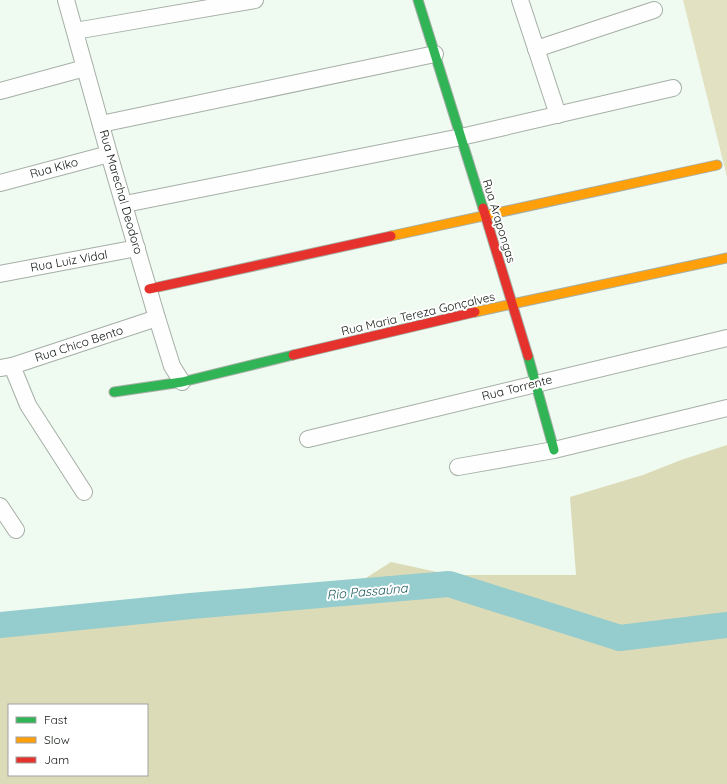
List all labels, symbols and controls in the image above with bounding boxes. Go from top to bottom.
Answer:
street label: Rua Marechal Deodoro [97,128,146,256]
street label: Rua Kiko [28,154,80,181]
street label: Rua Arapongas [480,177,519,265]
street label: Rua Luiz Vidal [29,246,109,275]
street label: Rua Maria Tereza Gonçalves [340,288,497,339]
street label: Rua Chico Bento [33,322,125,365]
street label: Rua Torrente [480,371,554,403]
water label: Rio Passaúna [326,579,409,603]
legend [8,704,148,776]
text: Fast [44,712,68,727]
text: Slow [44,732,70,747]
text: Jam [44,752,69,767]

